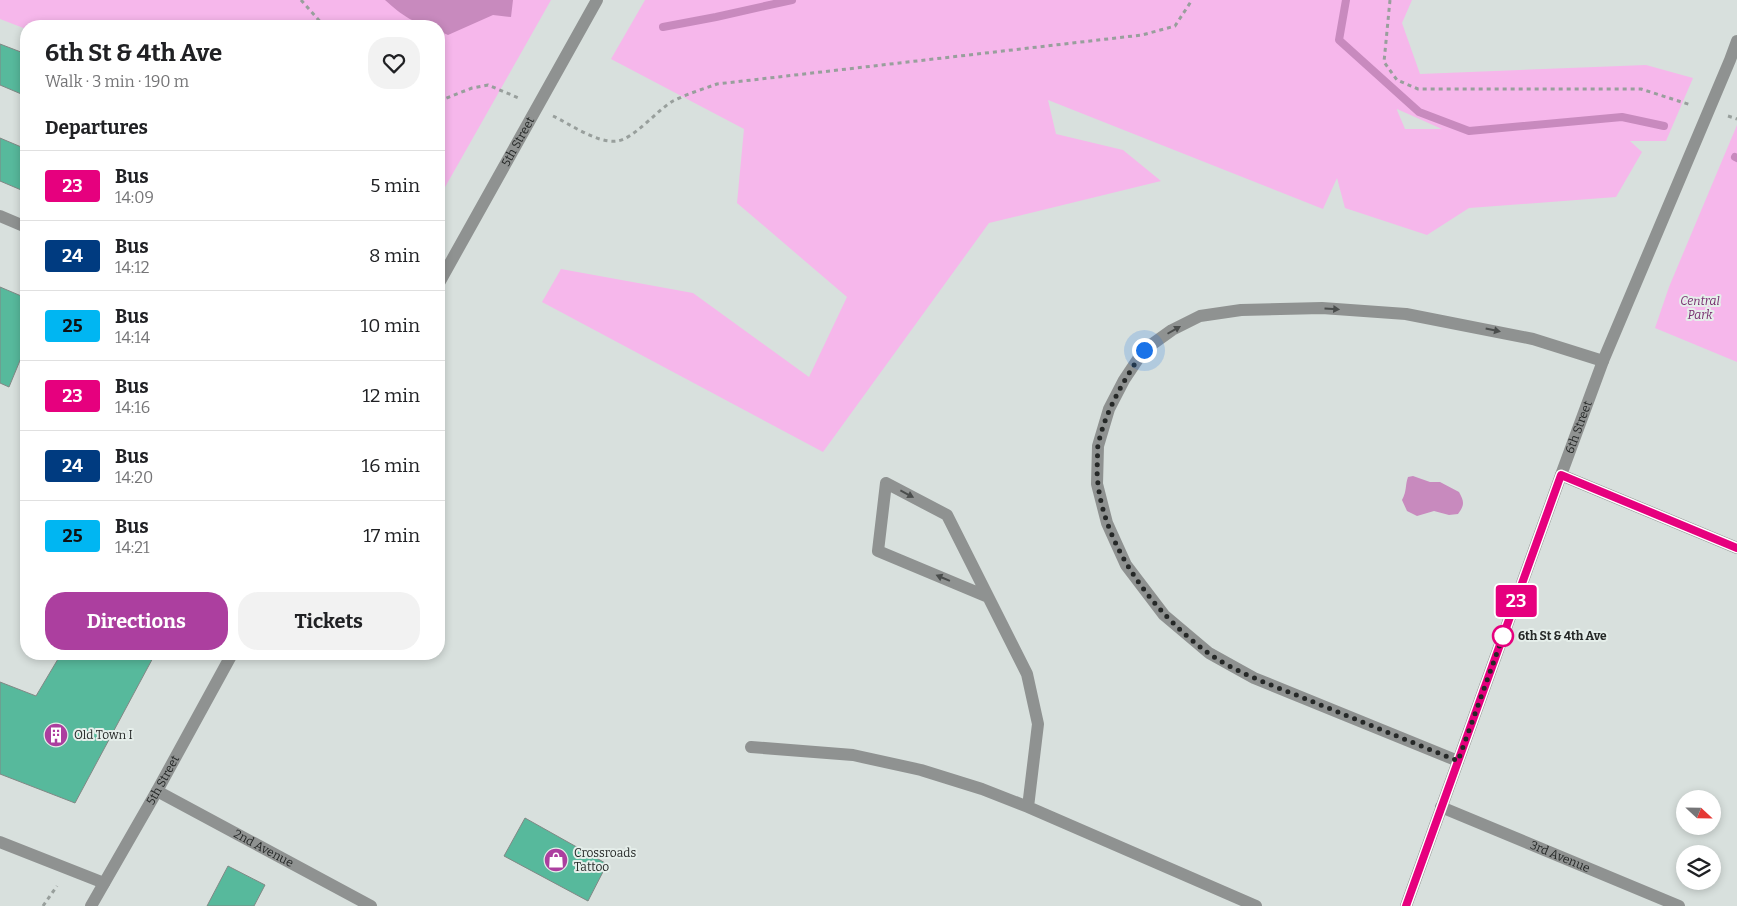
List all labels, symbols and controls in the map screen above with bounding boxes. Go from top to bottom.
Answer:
button: heart [368,37,420,89]
text: 6th St & 4th Ave [45,39,222,67]
text: Walk · 3 min · 190 m [45,72,189,91]
street label: 5th Street [499,114,538,169]
text: Departures [45,116,148,139]
text: Bus [115,165,149,188]
text: 5 min [370,174,420,197]
text: 23 [62,175,83,197]
text: 14:09 [115,188,154,207]
text: Bus [115,235,149,258]
text: 8 min [369,244,420,267]
text: 24 [62,245,83,267]
text: 14:12 [115,258,149,277]
park label: Central Park [1680,294,1720,322]
text: Bus [115,305,149,328]
one-way arrow [1325,305,1341,313]
text: 10 min [360,314,420,337]
text: 25 [63,315,82,337]
one-way arrow [1167,325,1180,334]
one-way arrow [1486,327,1502,335]
text: 14:14 [115,328,150,347]
your location [1132,338,1157,363]
text: Bus [115,375,149,398]
text: 12 min [362,384,420,407]
text: 23 [62,385,83,407]
text: 14:16 [115,398,150,417]
street label: 6th Street [1563,398,1595,455]
text: Bus [115,445,149,468]
text: 16 min [362,454,420,477]
text: 24 [62,455,83,477]
text: 14:20 [115,468,153,487]
one-way arrow [899,490,914,498]
text: Bus [115,515,149,538]
text: 17 min [363,524,420,547]
text: 25 [63,525,82,547]
text: 14:21 [115,538,149,557]
one-way arrow [936,574,950,582]
line badge: 23 [1494,585,1538,617]
text: 23 [1506,590,1526,612]
button: Directions [45,592,228,650]
button: Tickets [238,592,420,650]
marker: 6th St & 4th Ave [1492,625,1514,647]
place label: 6th St & 4th Ave [1518,629,1607,643]
building icon: Old Town I [43,722,69,748]
place label: Old Town I [74,728,133,742]
street label: 5th Street [144,752,182,807]
north arrow [1676,790,1721,835]
map controls [1676,790,1721,890]
street label: 2nd Avenue [231,827,296,870]
street label: 3rd Avenue [1528,838,1592,875]
button: layers [1676,845,1721,890]
place label: Crossroads Tattoo [574,846,636,874]
shop icon: Crossroads Tattoo [543,847,569,873]

